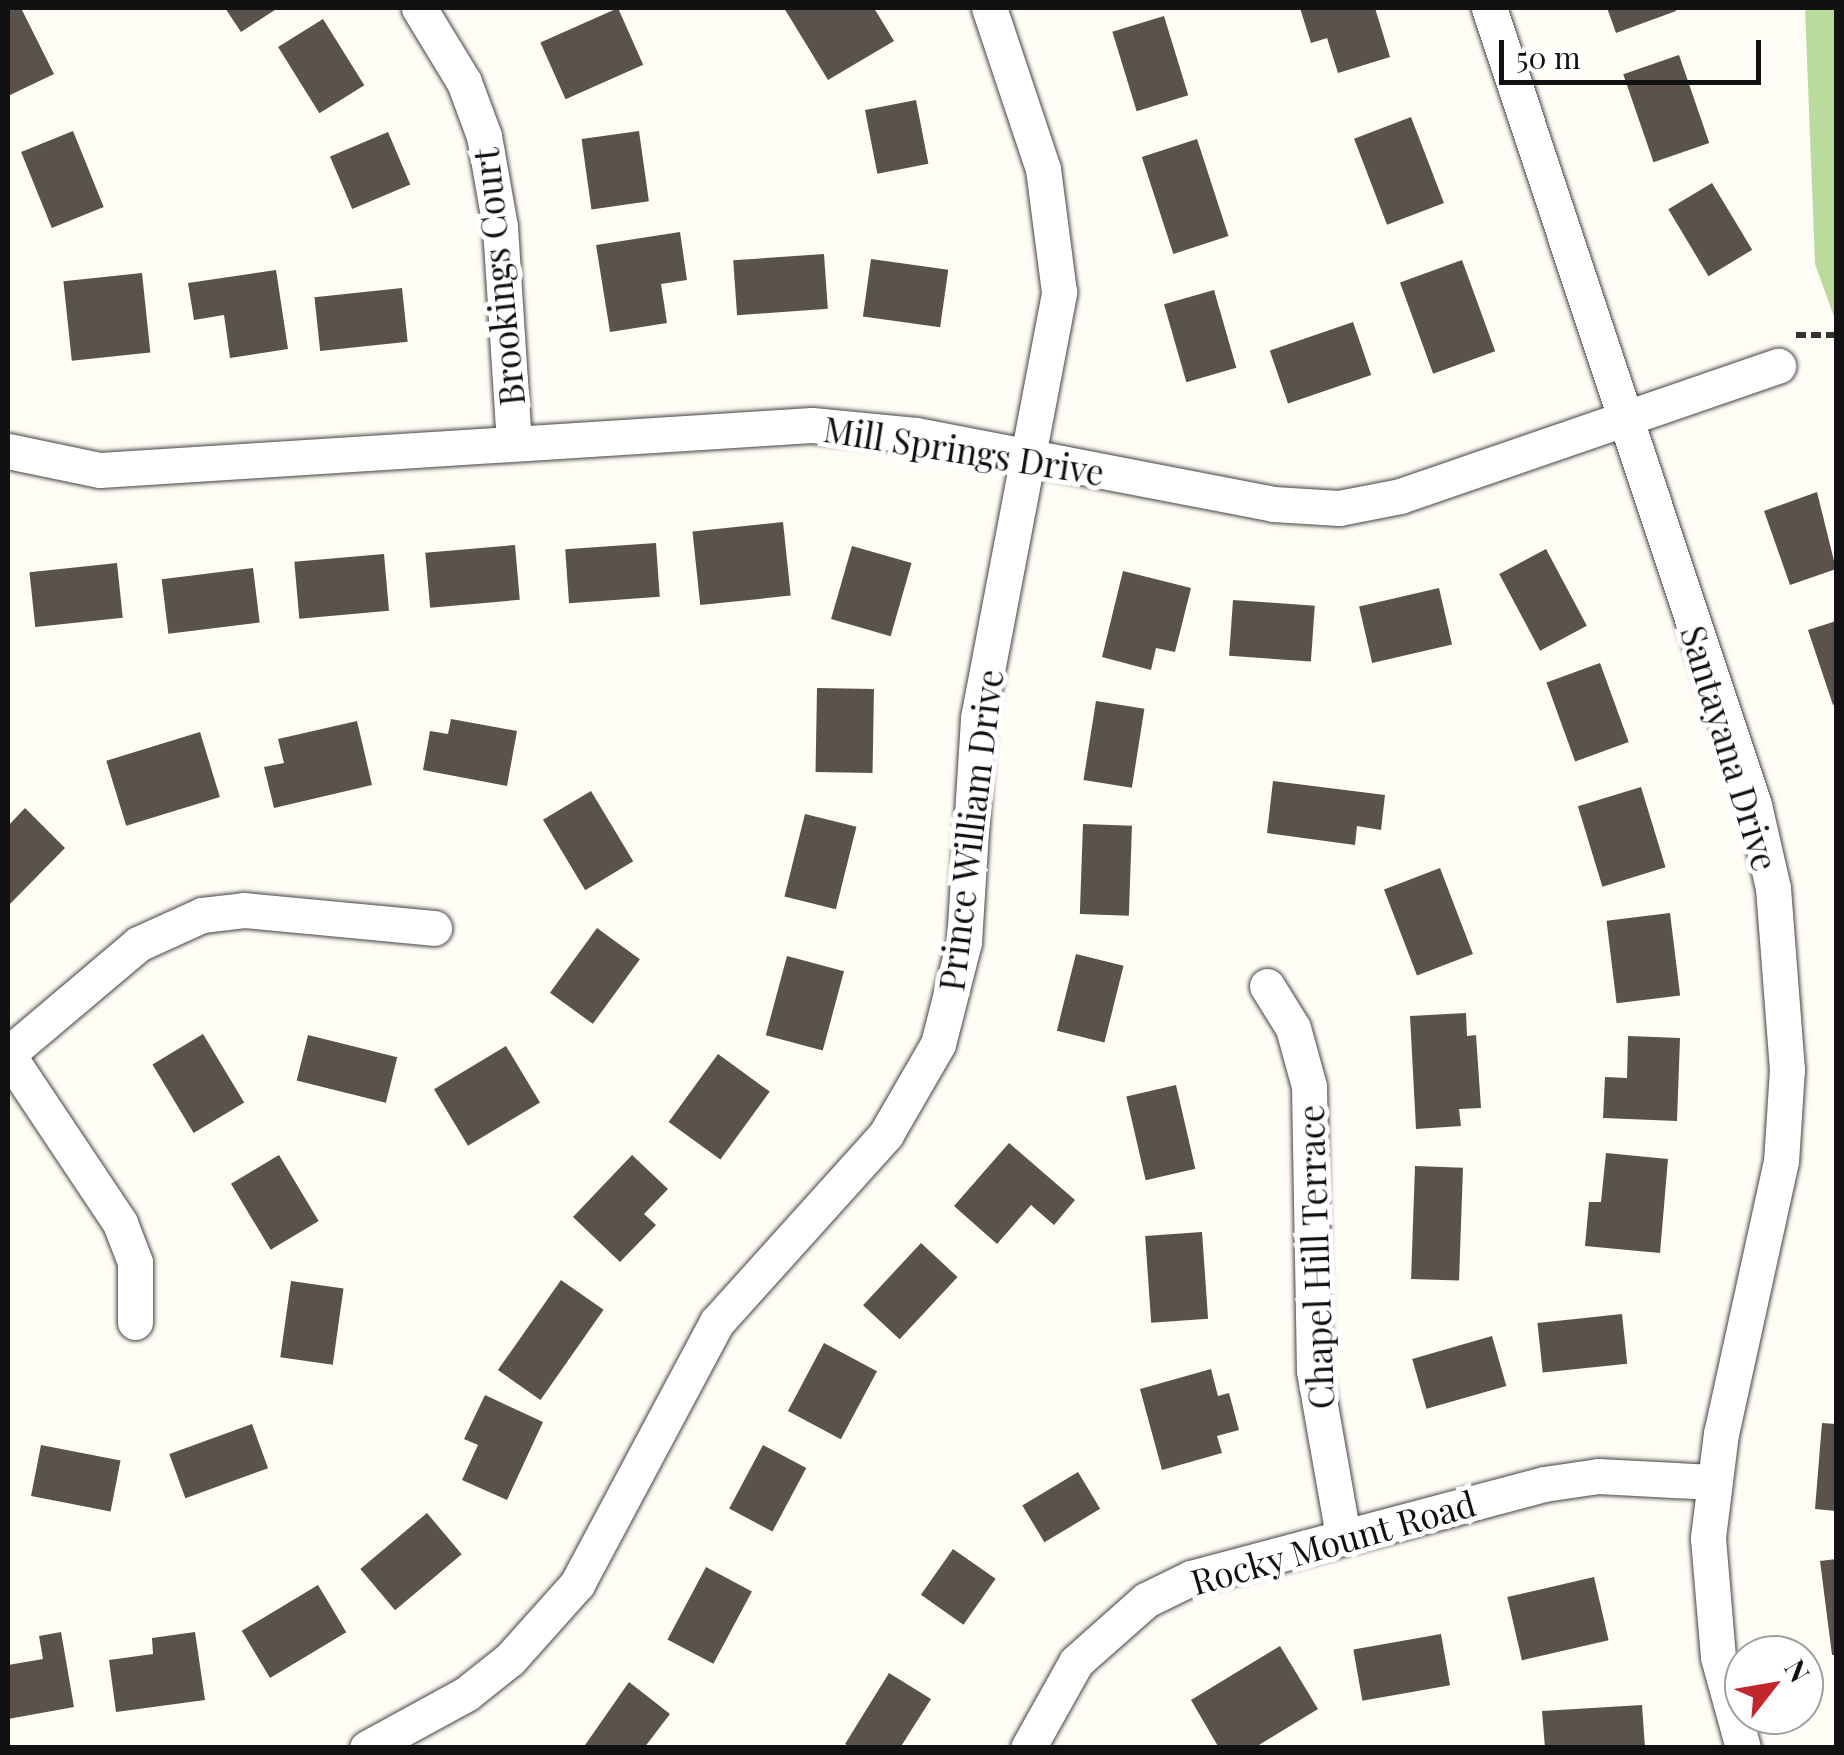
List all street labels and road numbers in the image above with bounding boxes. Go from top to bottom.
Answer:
street label: Brookings Court [464,146,532,408]
street label: Mill Springs Drive [821,407,1107,493]
street label: Santayana Drive [1673,620,1787,876]
street label: Prince William Drive [929,666,1011,994]
street label: Chapel Hill Terrace [1289,1104,1341,1410]
street label: Rocky Mount Road [1185,1481,1481,1603]

